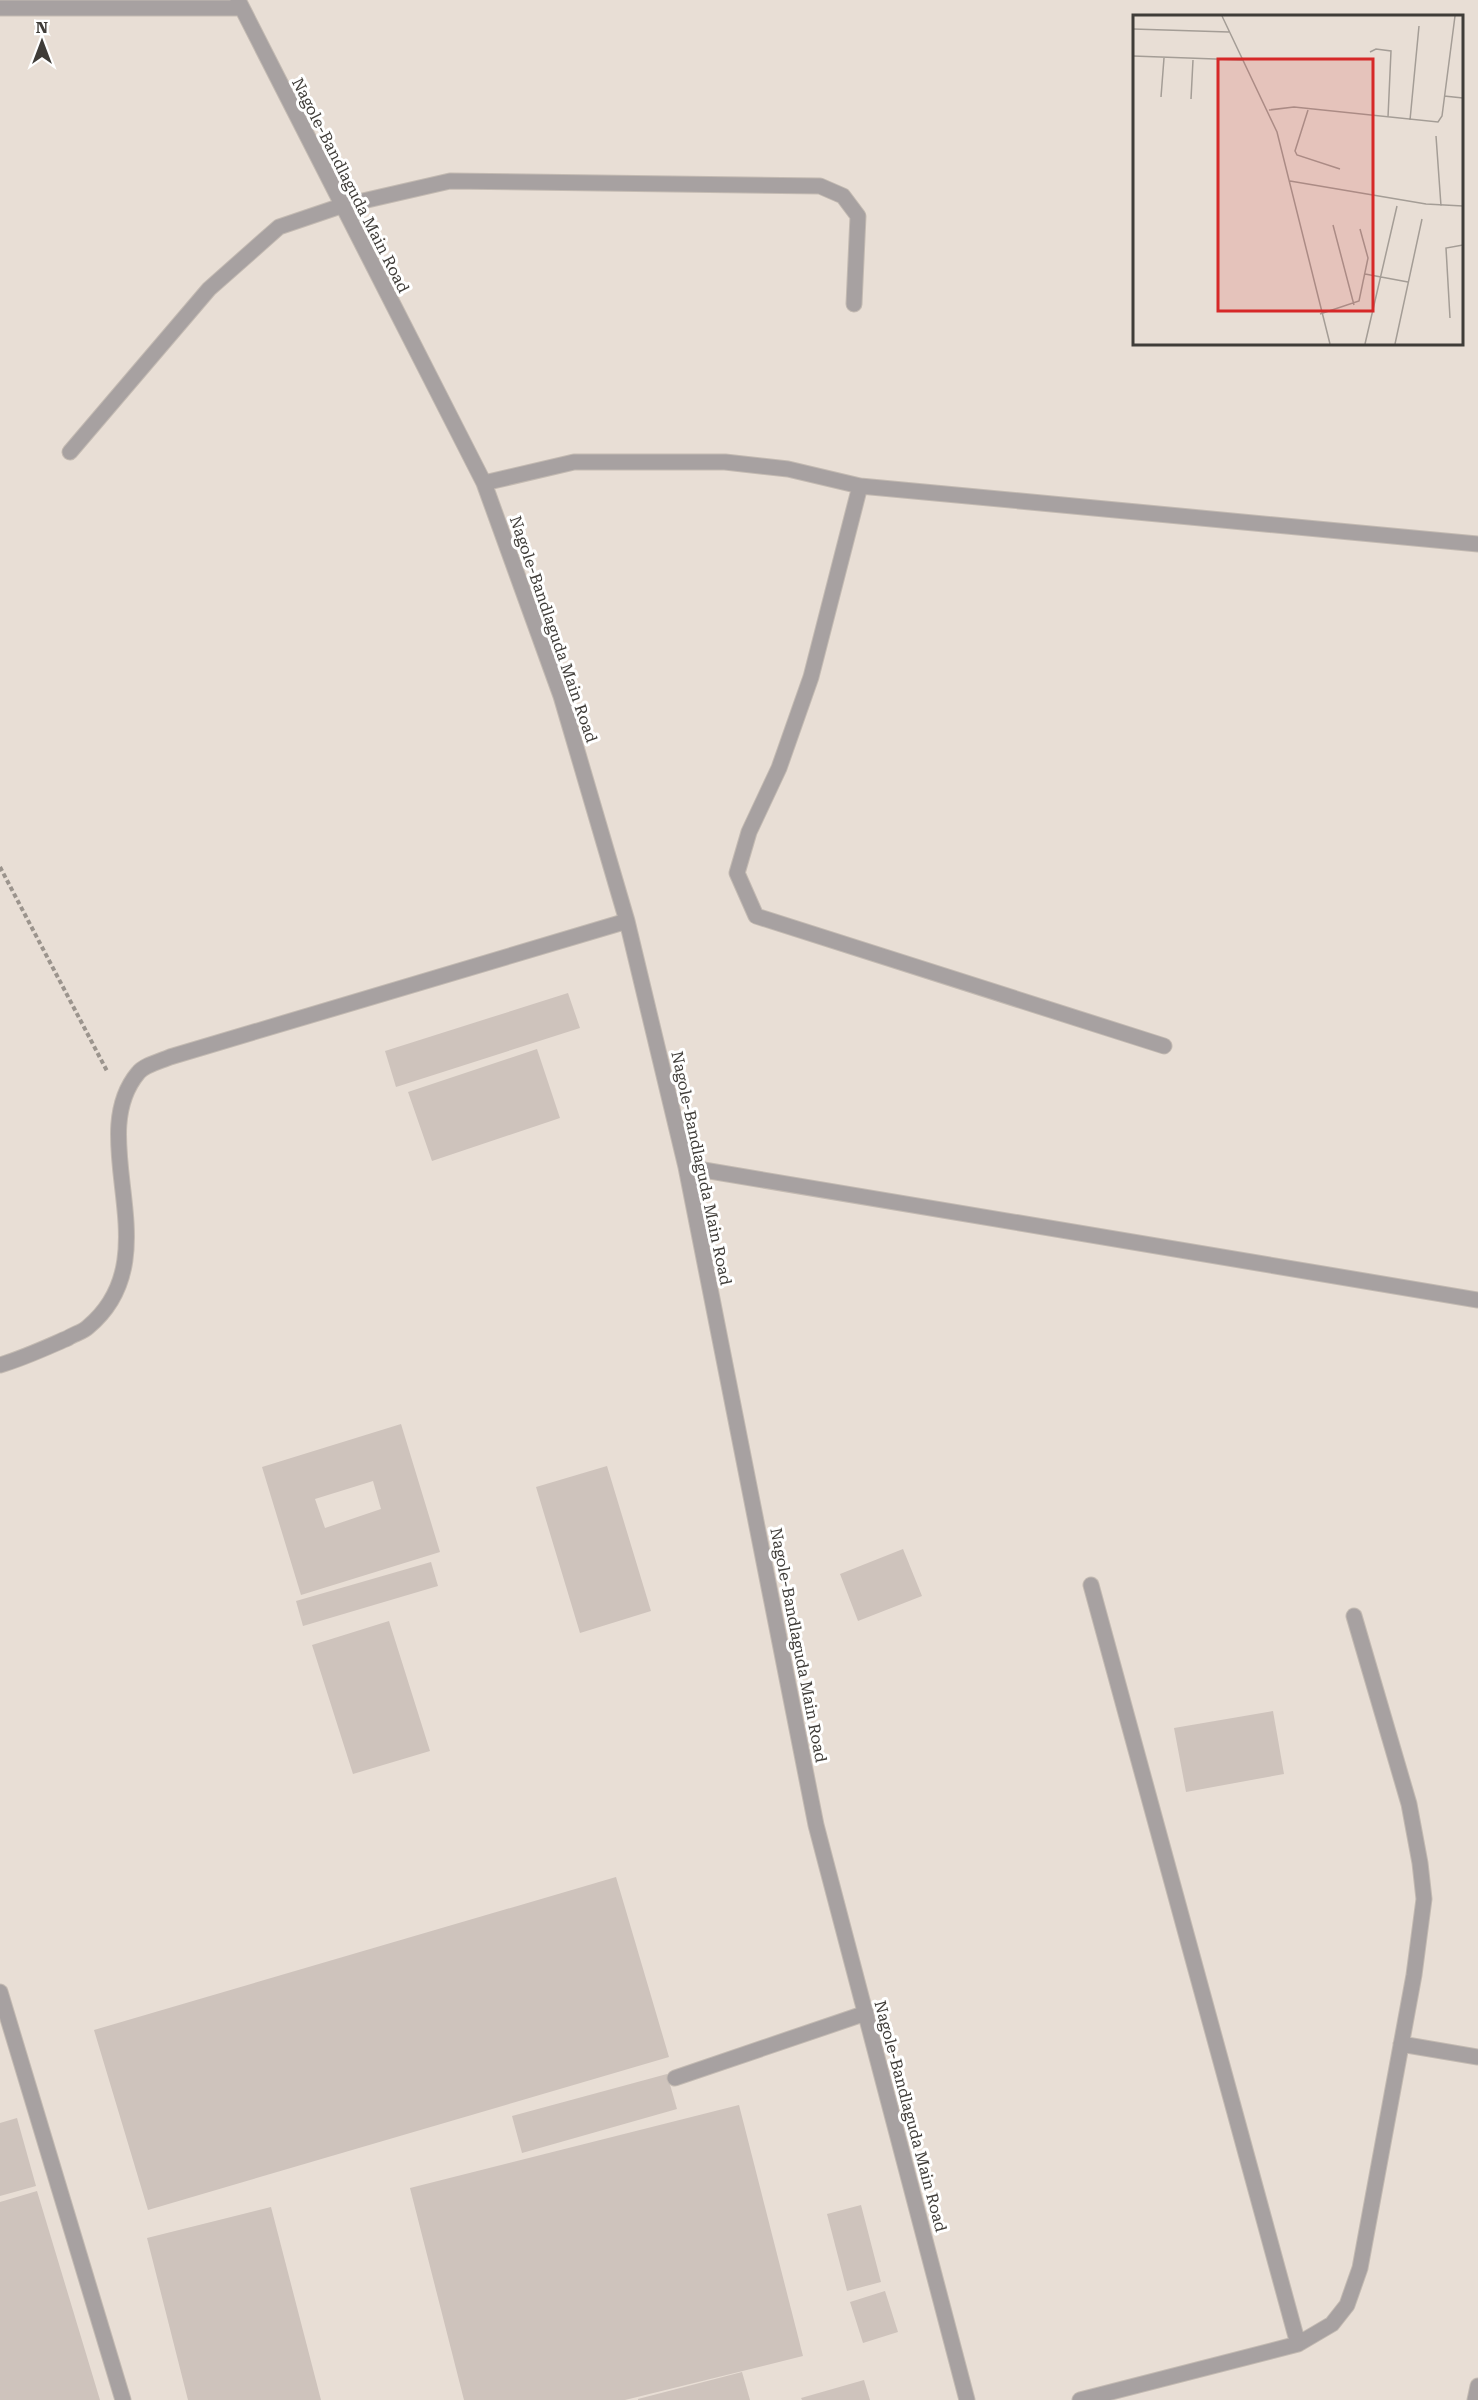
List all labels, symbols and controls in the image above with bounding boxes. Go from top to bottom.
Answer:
north arrow [12,12,72,72]
inset map [1133,15,1463,345]
text: N [36,18,48,37]
street label: Nagole-Bandlaguda Main Road [288,75,413,296]
street label: Nagole-Bandlaguda Main Road [506,513,601,745]
street label: Nagole-Bandlaguda Main Road [667,1049,736,1287]
street label: Nagole-Bandlaguda Main Road [766,1526,831,1764]
street label: Nagole-Bandlaguda Main Road [870,1998,951,2234]

